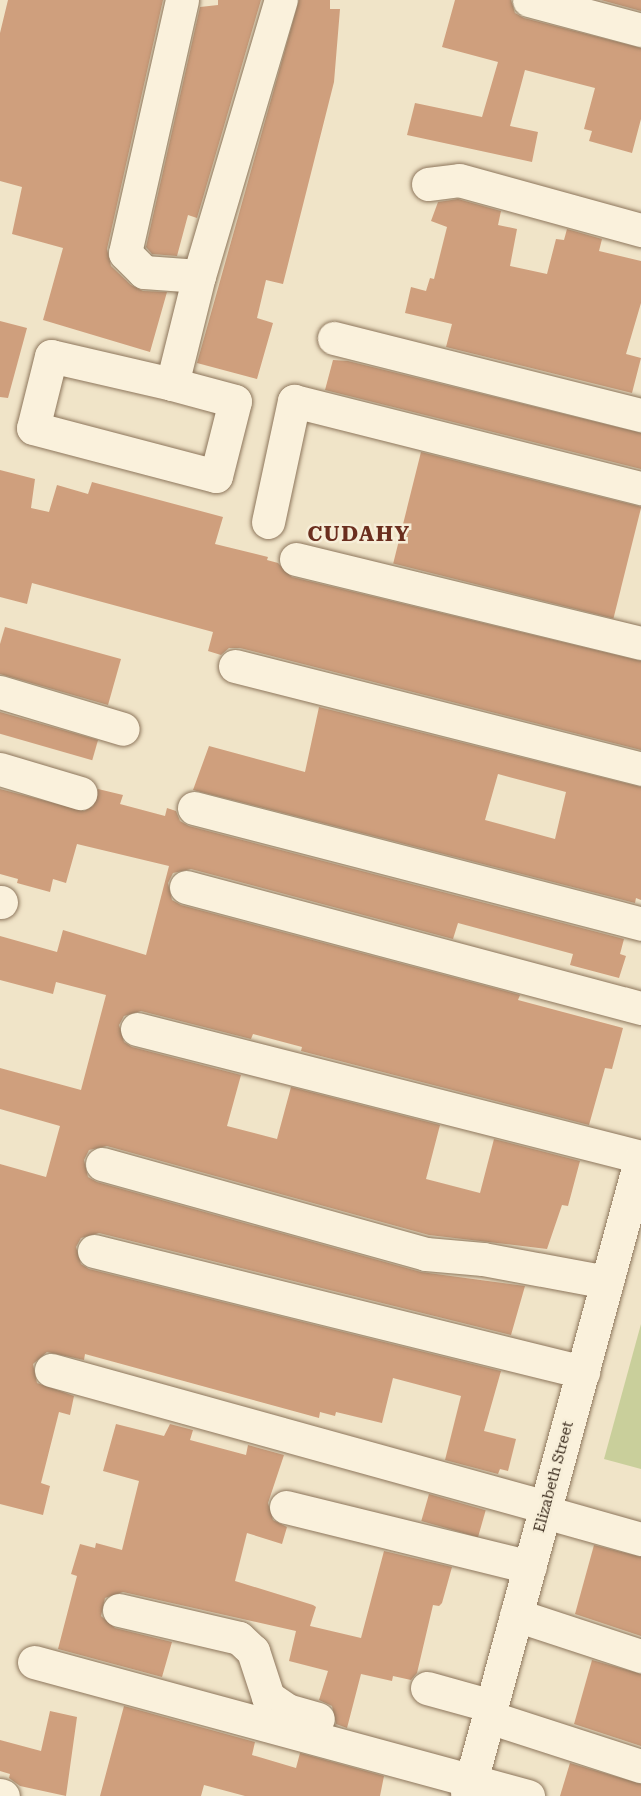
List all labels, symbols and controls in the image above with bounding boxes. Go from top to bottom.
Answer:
district label: CUDAHY [307,521,411,547]
street label: Elizabeth Street [531,1420,577,1534]

